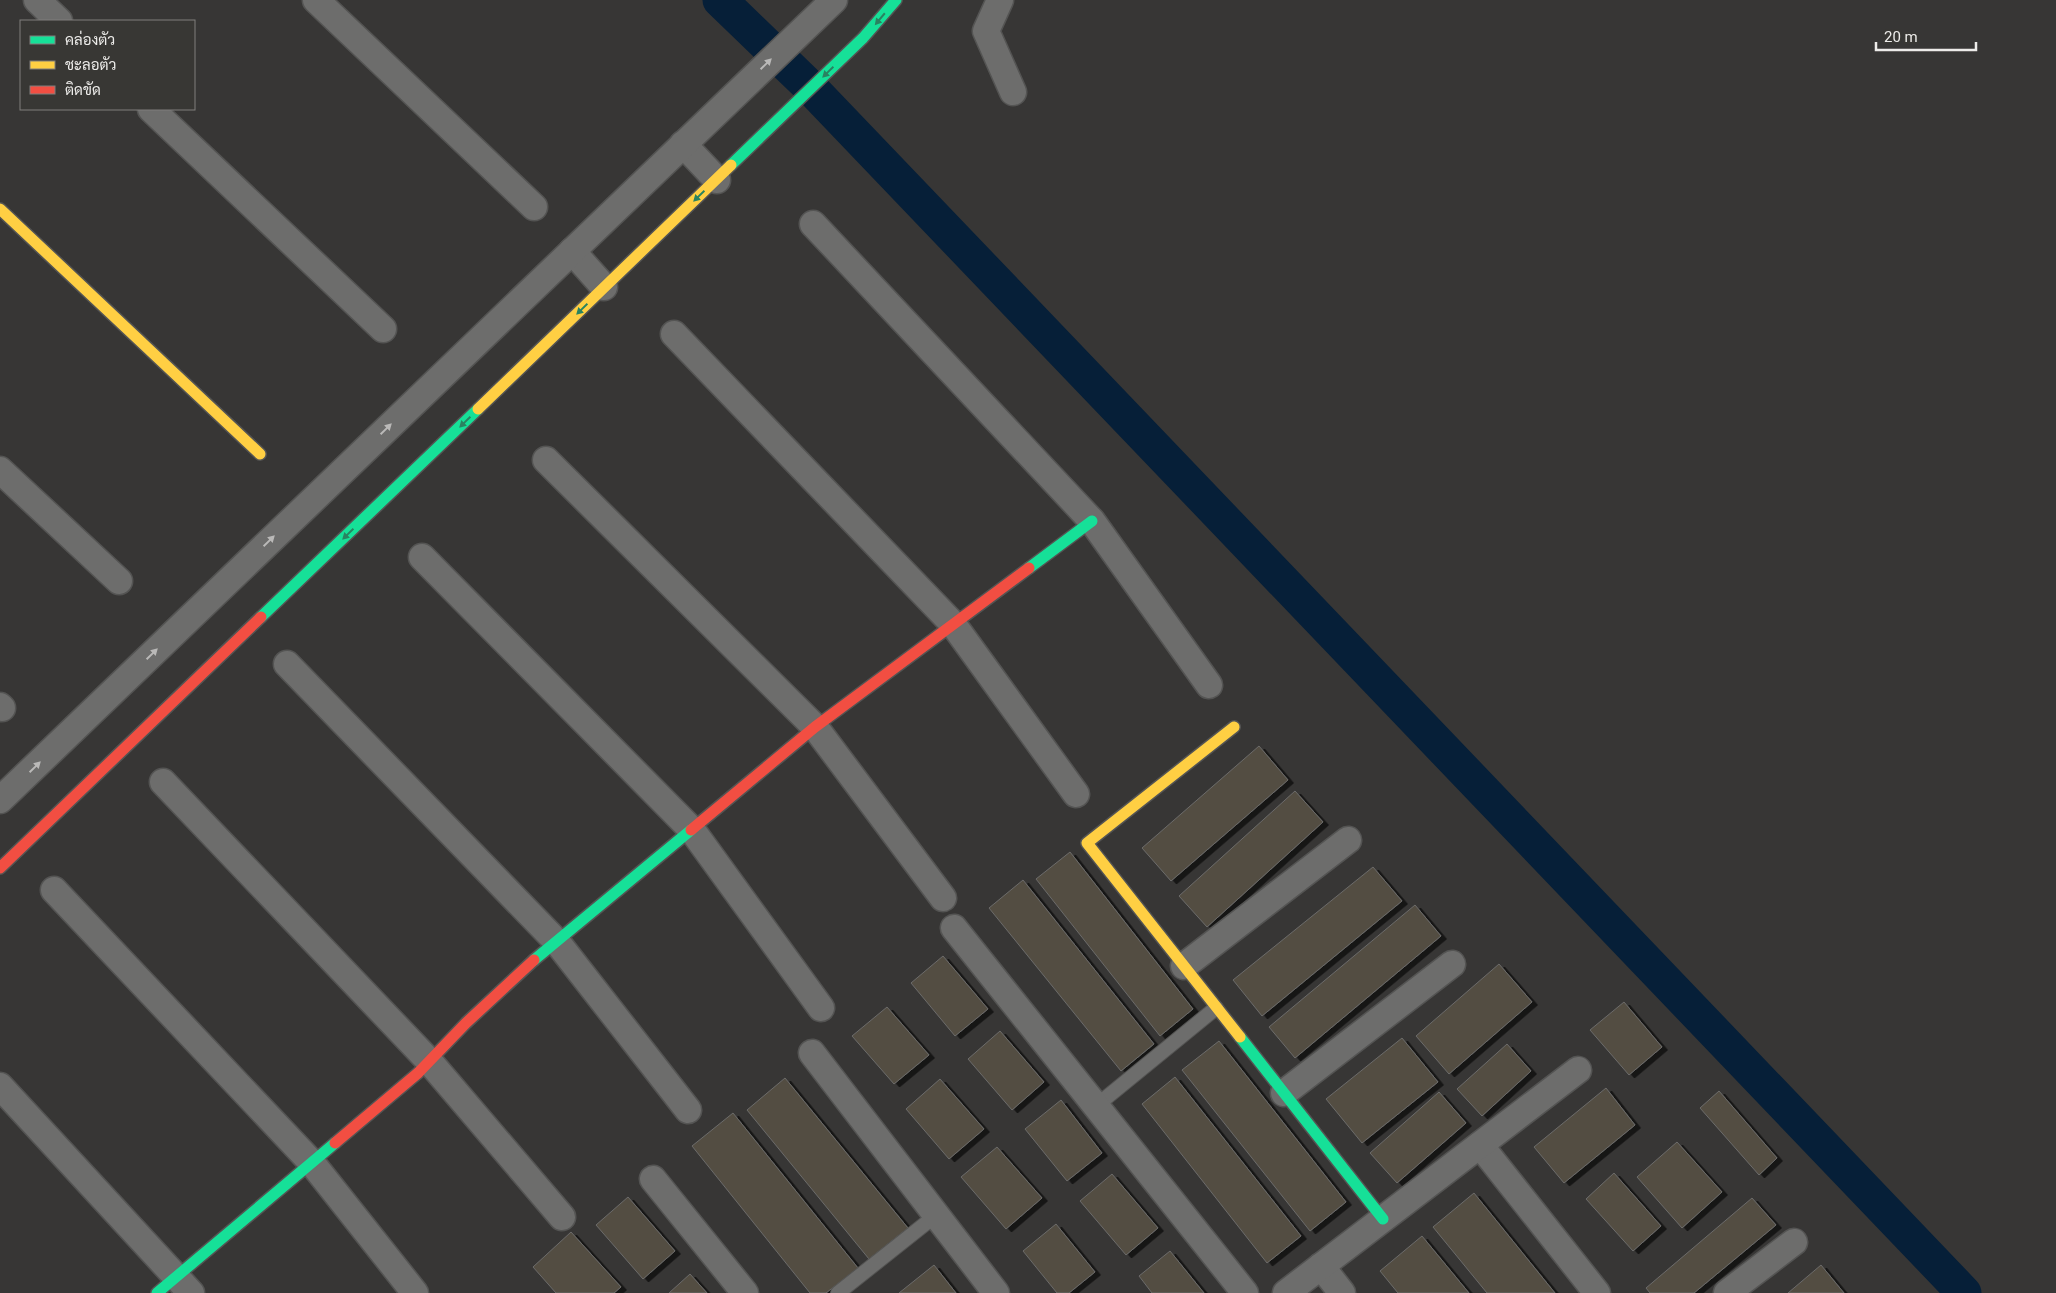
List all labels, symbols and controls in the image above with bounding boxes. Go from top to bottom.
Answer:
one-way arrow [874,12,885,25]
legend [20,20,195,110]
scale bar [1876,20,1976,52]
text: 20 m [1884,28,1918,46]
text: คล่องตัว [65,30,115,49]
text: ชะลอตัว [65,56,116,74]
one-way arrow [760,58,772,70]
one-way arrow [822,66,834,78]
text: ติดขัด [65,81,101,99]
one-way arrow [693,190,705,202]
one-way arrow [576,303,588,315]
one-way arrow [459,416,471,428]
one-way arrow [380,423,392,435]
one-way arrow [342,528,354,540]
one-way arrow [263,535,275,547]
one-way arrow [146,648,158,660]
one-way arrow [29,761,41,773]

